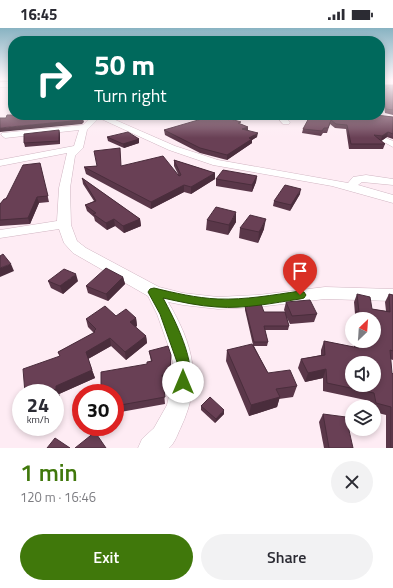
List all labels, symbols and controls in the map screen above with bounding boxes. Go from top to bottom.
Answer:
text: 16:45 [20,3,57,26]
text: 50 m [94,43,155,86]
icon: right [28,52,80,104]
text: Turn right [94,82,167,109]
pin [283,254,317,295]
icon: arrive [289,260,311,282]
north arrow [345,312,381,348]
map controls [345,312,381,436]
button: sound [345,356,381,392]
position arrow [162,361,204,403]
speed limit sign: 30 [72,384,124,436]
text: 24 [27,389,49,420]
button: layers [345,400,381,436]
text: km/h [27,412,49,427]
text: 1 min [20,454,78,490]
button: close [331,461,373,503]
text: 120 m · 16:46 [20,487,96,507]
button: Exit [20,534,193,580]
button: Share [201,534,373,580]

